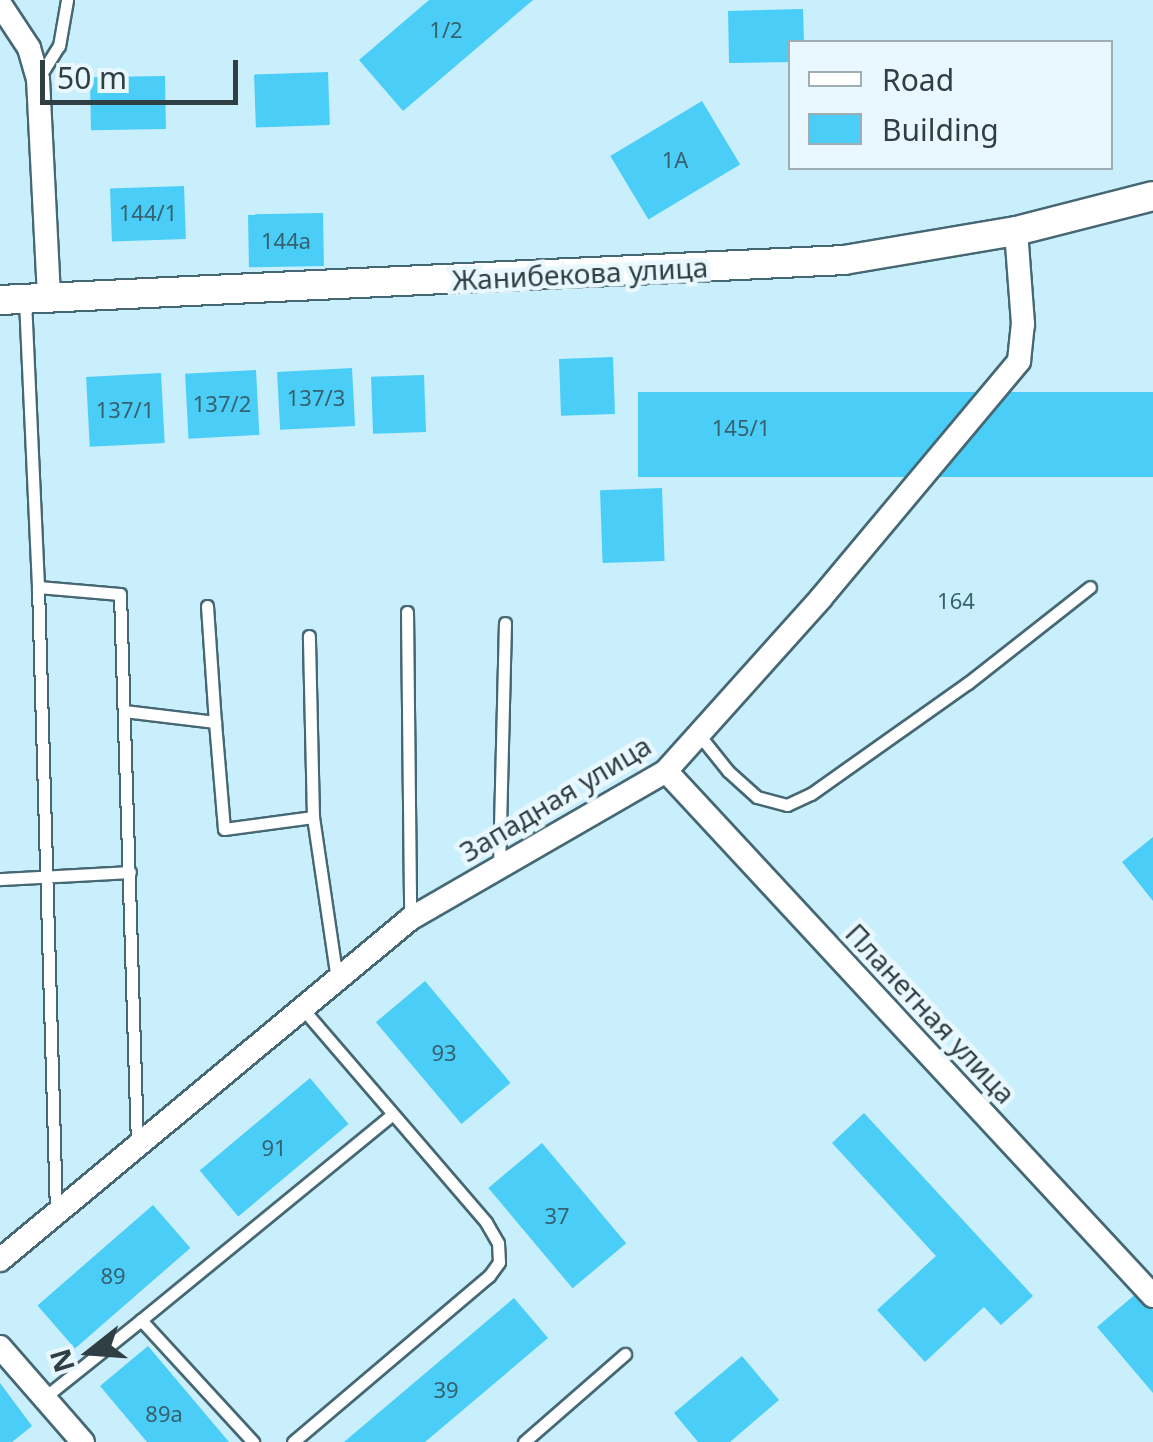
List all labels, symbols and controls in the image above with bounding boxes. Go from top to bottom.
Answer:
house number: 1/2 [429,17,463,43]
scale bar [45,40,242,102]
legend [788,40,1113,170]
text: 50 m [57,57,127,98]
text: Road [882,59,954,100]
text: Building [882,109,999,150]
house number: 1А [662,147,688,173]
house number: 144/1 [119,200,177,226]
house number: 144а [261,228,311,254]
street label: Жанибекова улица [451,250,709,296]
house number: 137/3 [287,385,345,411]
house number: 137/2 [193,391,251,417]
house number: 137/1 [96,397,154,423]
house number: 145/1 [712,415,770,441]
house number: 164 [937,588,975,614]
street label: Западная улица [453,728,657,868]
street label: Планетная улица [839,916,1023,1110]
house number: 93 [431,1040,457,1066]
house number: 91 [261,1135,287,1161]
house number: 37 [544,1203,570,1229]
house number: 89 [100,1263,126,1289]
north arrow [40,1302,140,1402]
text: N [40,1344,83,1377]
house number: 39 [433,1377,459,1403]
house number: 89а [145,1401,183,1427]

